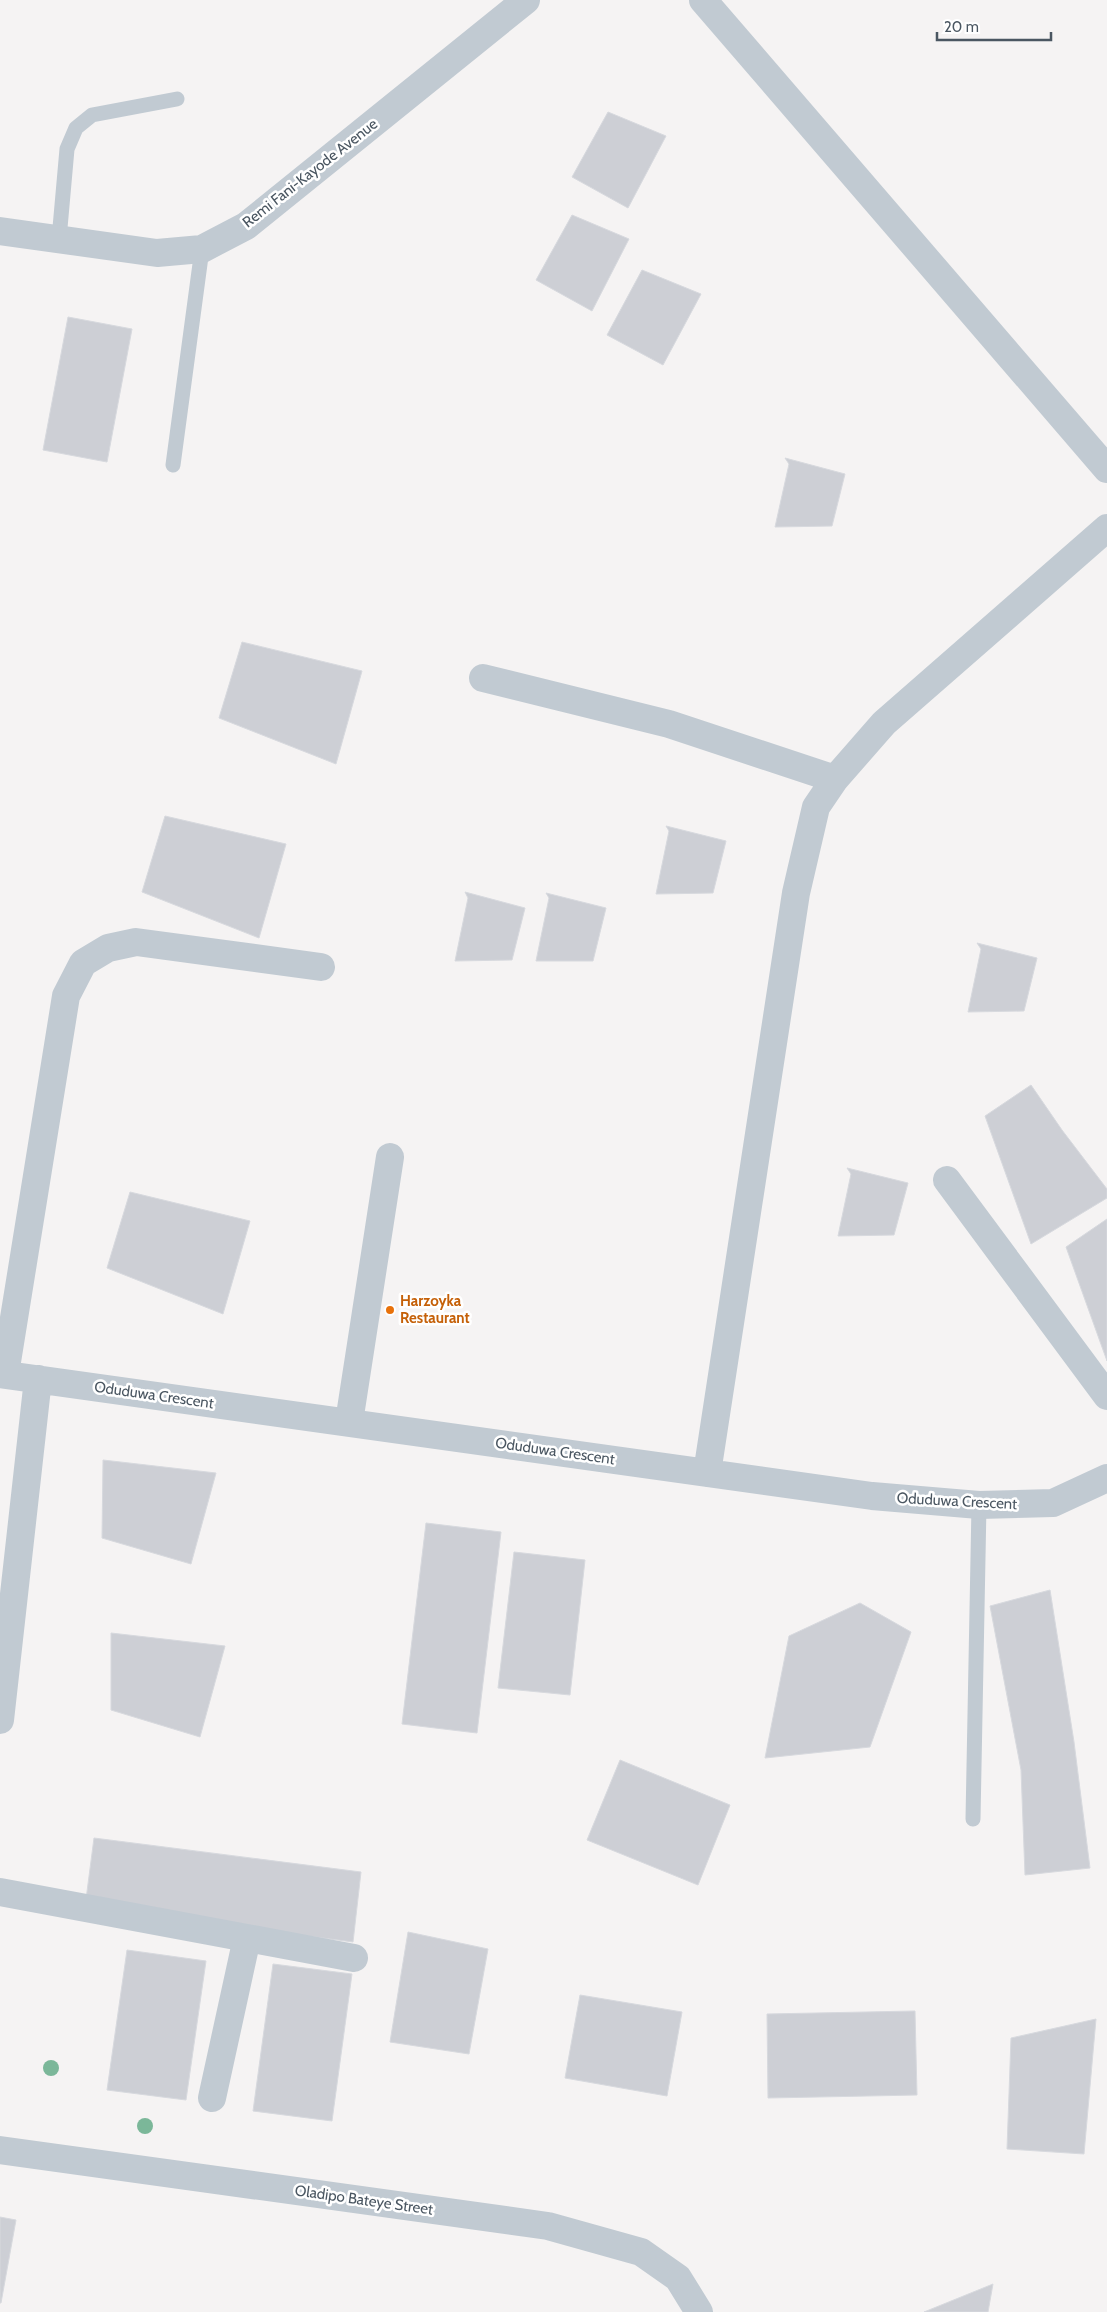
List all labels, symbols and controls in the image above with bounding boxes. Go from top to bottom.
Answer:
scale bar [937,10,1051,42]
text: 20 m [944,18,979,36]
street label: Remi Fani-Kayode Avenue [239,115,381,231]
place label: Harzoyka Restaurant [400,1292,470,1327]
marker: Harzoyka Restaurant [384,1304,396,1316]
street label: Oduduwa Crescent [93,1378,215,1412]
street label: Oduduwa Crescent [494,1434,616,1468]
street label: Oduduwa Crescent [896,1489,1018,1513]
street label: Oladipo Bateye Street [294,2181,434,2219]

